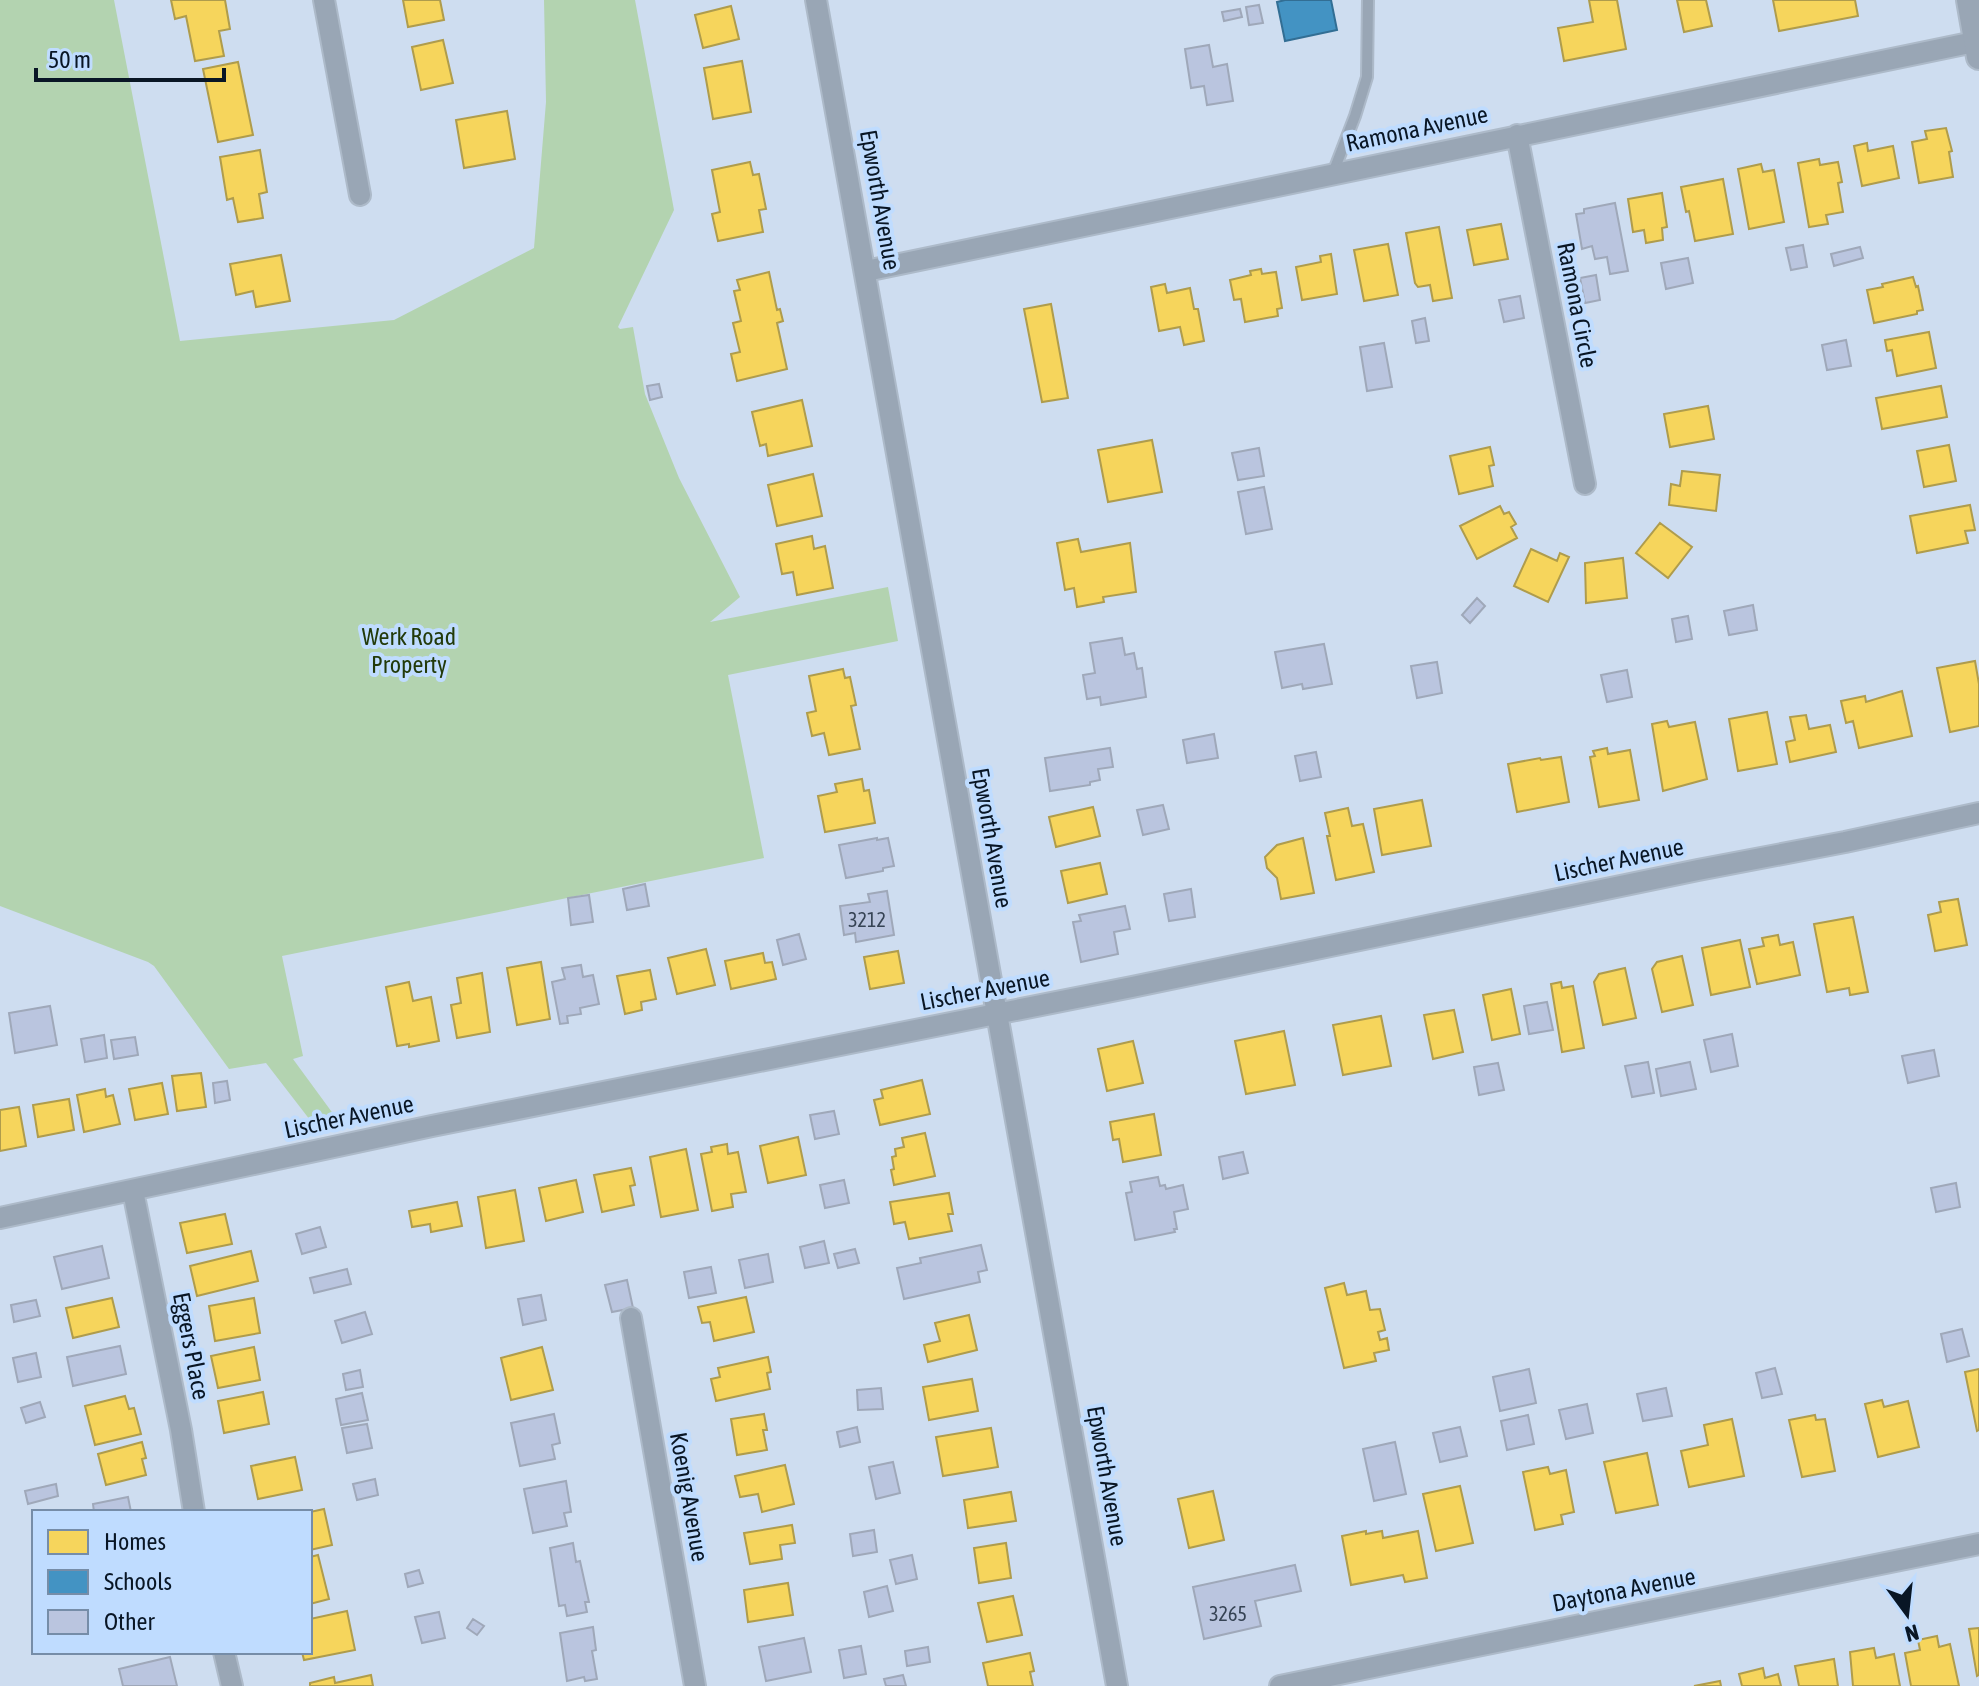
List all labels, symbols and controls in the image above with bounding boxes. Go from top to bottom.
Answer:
scale bar [36,32,224,82]
text: 50 m [48,46,91,73]
street label: Ramona Avenue [1344,100,1490,157]
street label: Epworth Avenue [855,128,906,272]
street label: Ramona Circle [1552,240,1603,370]
park label: Werk Road Property [362,623,456,678]
street label: Epworth Avenue [967,766,1018,910]
street label: Lischer Avenue [1552,833,1686,886]
house number: 3212 [848,908,886,931]
street label: Lischer Avenue [918,964,1052,1015]
street label: Lischer Avenue [282,1090,416,1143]
street label: Eggers Place [168,1290,215,1402]
street label: Epworth Avenue [1082,1404,1133,1548]
street label: Koenig Avenue [665,1430,714,1564]
legend [32,1510,312,1654]
text: Homes [104,1528,166,1555]
street label: Daytona Avenue [1550,1562,1698,1617]
text: Schools [104,1568,172,1595]
north arrow [1867,1574,1947,1654]
house number: 3265 [1209,1602,1247,1625]
text: Other [104,1608,155,1635]
text: N [1903,1619,1922,1648]

